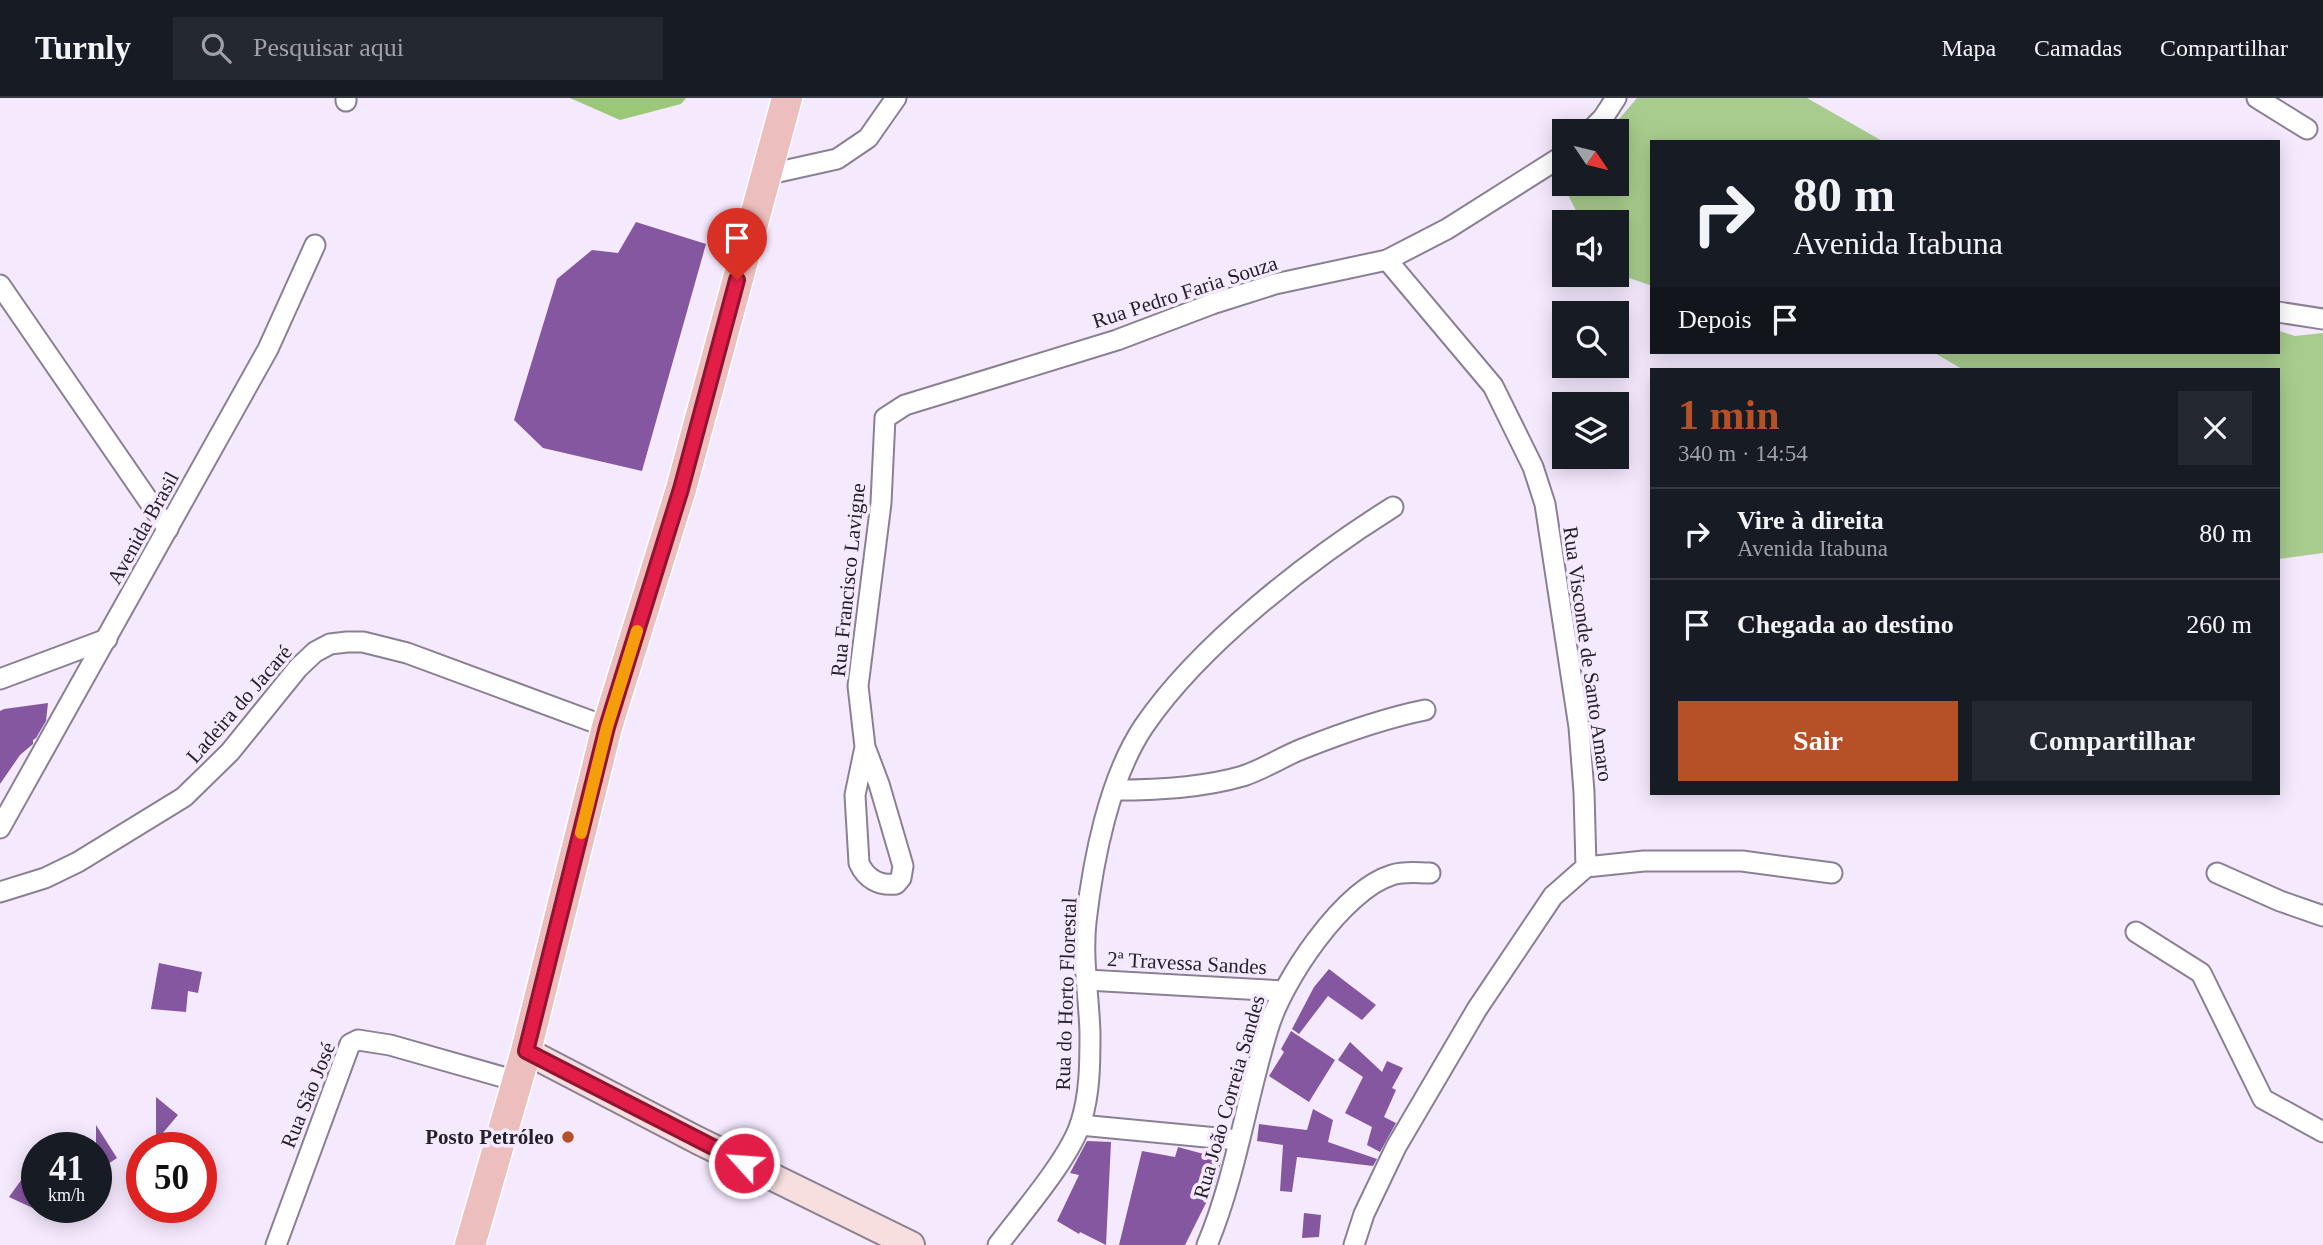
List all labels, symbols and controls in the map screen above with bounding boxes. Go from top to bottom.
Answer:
search box [173,17,663,80]
icon: search [197,29,235,67]
text: Turnly [35,30,131,66]
text: Pesquisar aqui [253,33,404,62]
text: Mapa [1941,35,1996,61]
text: Camadas [2034,35,2122,61]
text: Compartilhar [2160,35,2288,61]
north arrow [1552,119,1629,196]
map controls [1552,119,1629,469]
text: 80 m [1793,167,1895,222]
icon: right [1678,168,1769,259]
pin [707,208,767,280]
button: sound [1552,210,1629,287]
icon: arrive [718,219,756,257]
text: Avenida Itabuna [1793,225,2003,261]
street label: Rua Pedro Faria Souza [1089,251,1281,333]
button: search [1552,301,1629,378]
icon: arrive [1766,301,1804,339]
text: Depois [1678,305,1752,334]
button: close [2178,391,2252,465]
button: layers [1552,392,1629,469]
text: 1 min [1678,392,1780,438]
text: 340 m · 14:54 [1678,441,1808,466]
street label: Avenida Brasil [102,467,184,588]
street label: Rua Francisco Lavigne [826,482,870,678]
text: Vire à direita [1737,506,1884,535]
icon: right [1678,515,1716,553]
text: 80 m [2199,519,2252,548]
street label: Rua Visconde de Santo Amaro [1558,525,1618,783]
text: Avenida Itabuna [1737,536,1888,561]
icon: arrive [1678,606,1716,644]
text: Chegada ao destino [1737,610,1954,639]
text: 260 m [2186,610,2252,639]
street label: Ladeira do Jacaré [181,640,297,768]
button: Sair [1678,701,1958,781]
button: Compartilhar [1972,701,2252,781]
street label: Rua do Horto Florestal [1051,897,1081,1091]
street label: 2ª Travessa Sandes [1107,947,1267,979]
street label: Rua João Correia Sandes [1188,992,1270,1202]
street label: Rua São José [276,1039,340,1151]
place label: Posto Petróleo [425,1125,554,1149]
position arrow [707,1126,781,1200]
marker: Posto Petróleo [560,1129,576,1145]
speed limit sign: 50 [126,1132,217,1223]
text: 41 [49,1149,84,1188]
text: km/h [48,1185,85,1205]

